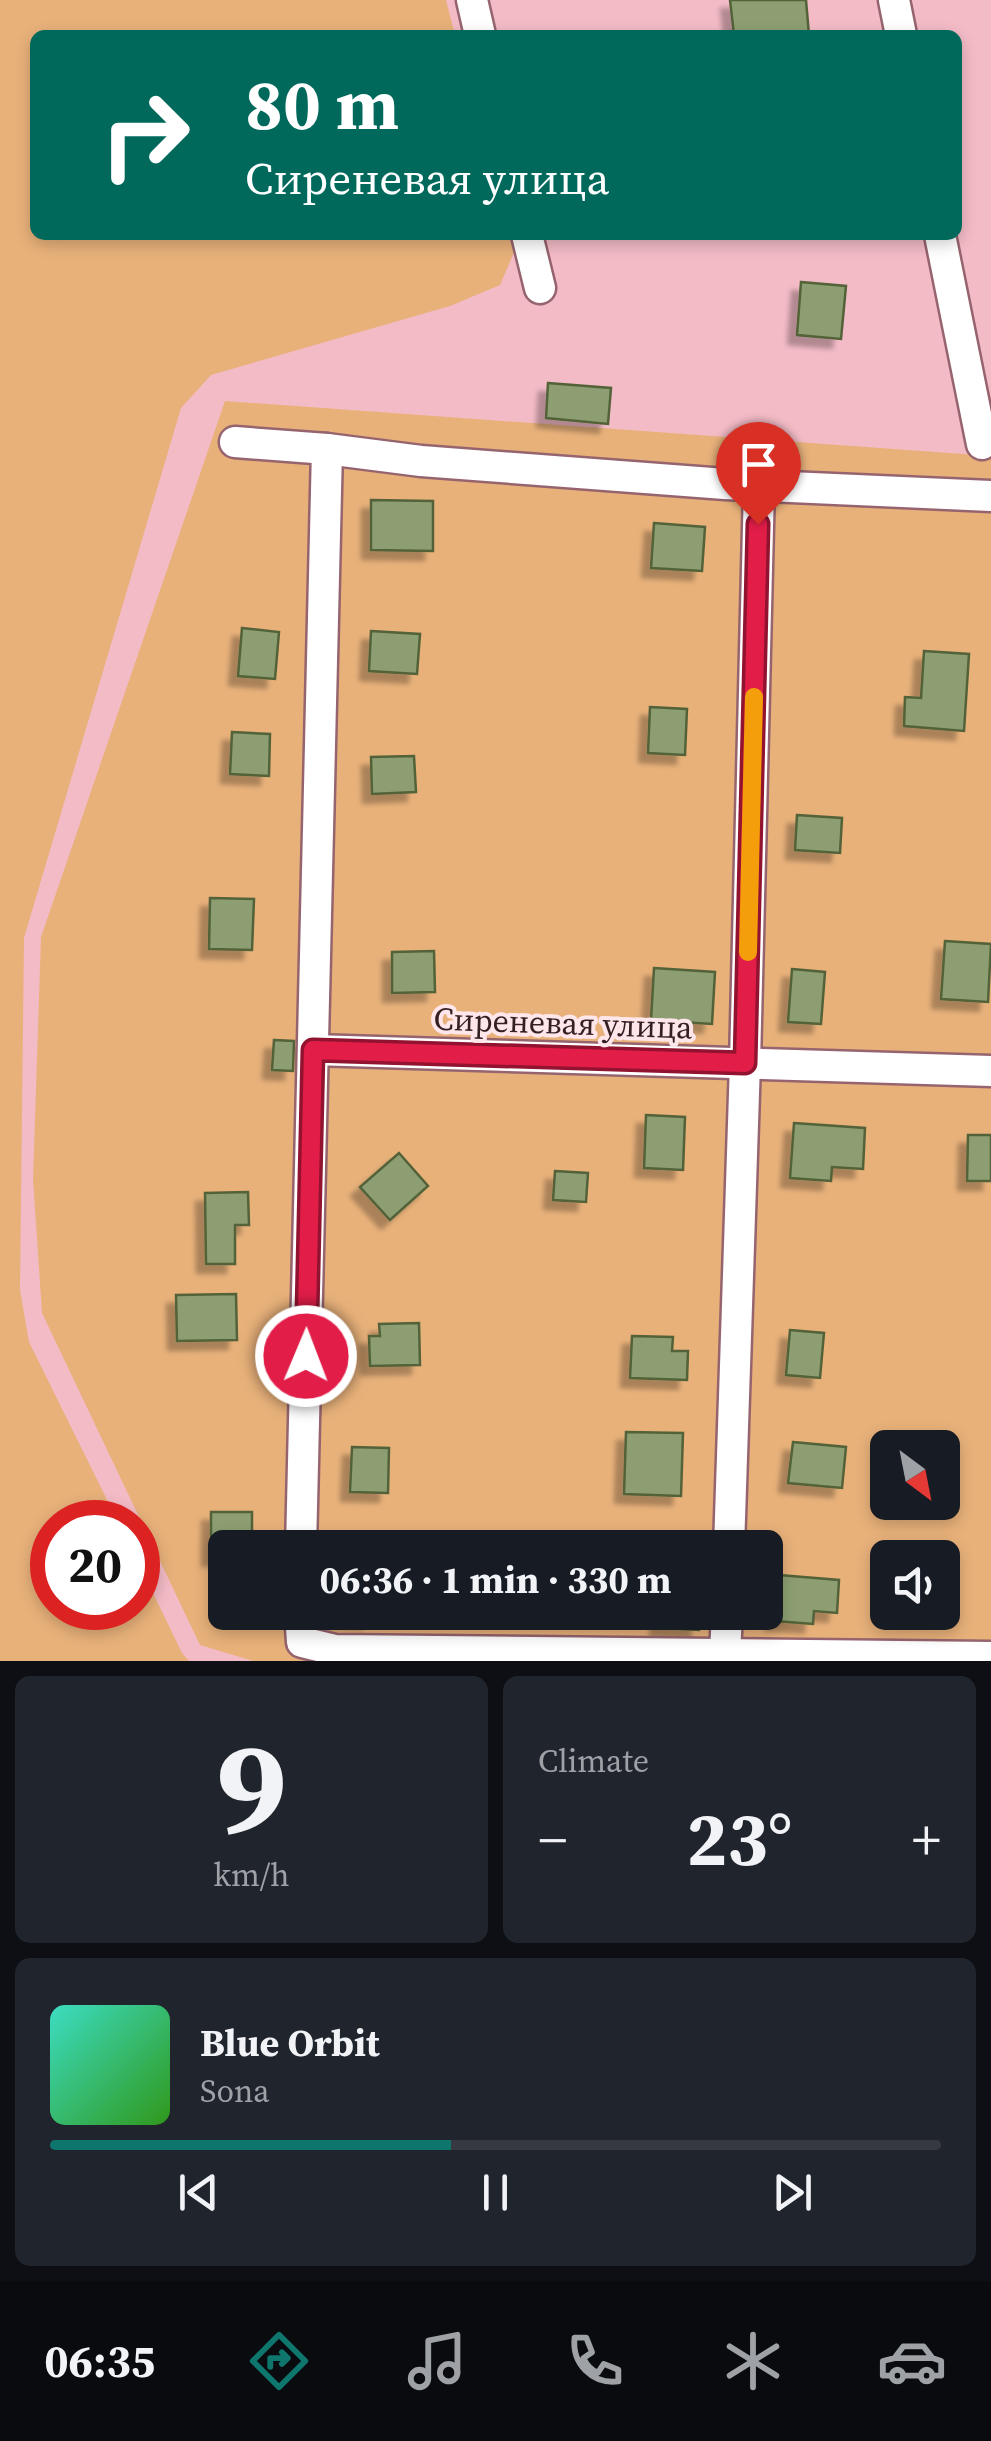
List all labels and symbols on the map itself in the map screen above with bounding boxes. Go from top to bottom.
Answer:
pin [716,422,801,525]
street label: Сиреневая улица [433,996,694,1050]
position arrow [254,1304,358,1408]
north arrow [870,1430,960,1520]
speed limit sign: 20 [30,1500,160,1630]

